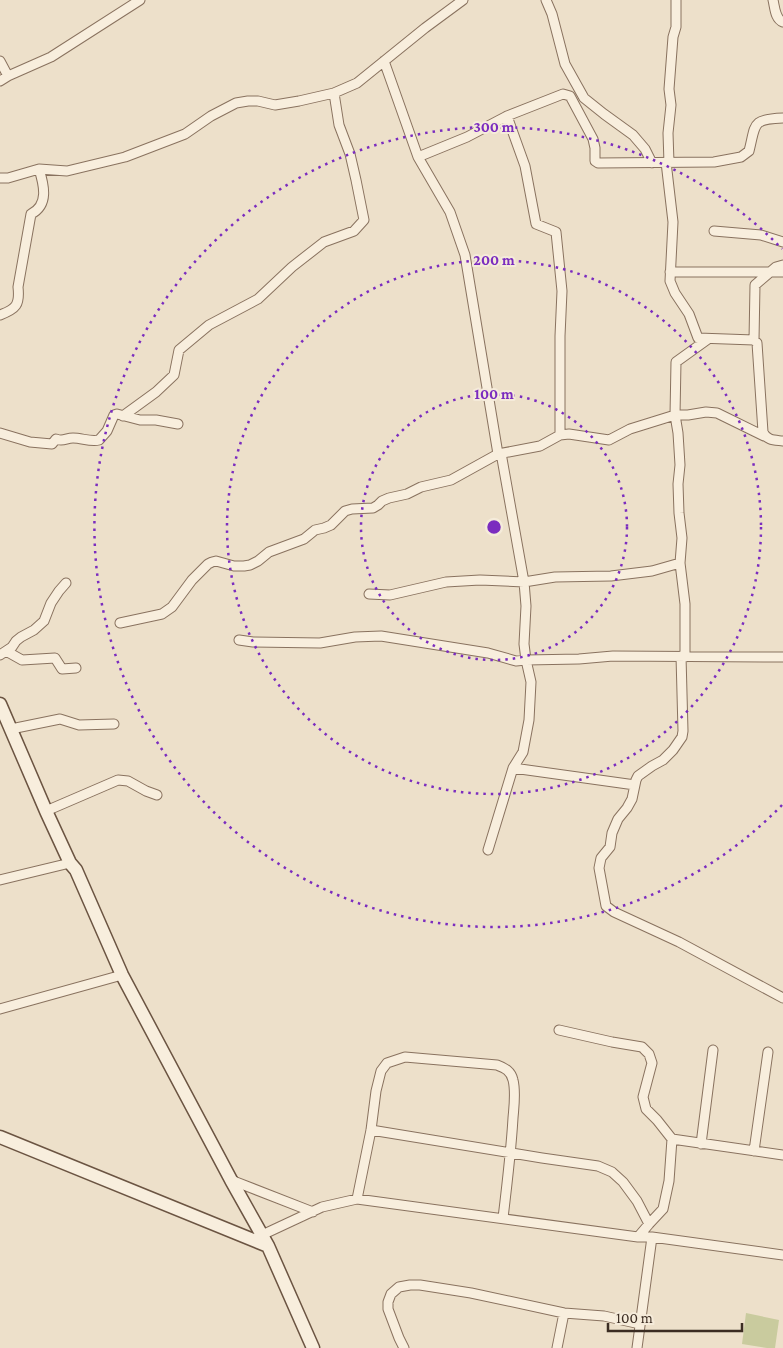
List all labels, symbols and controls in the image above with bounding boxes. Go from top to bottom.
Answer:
text: 300 m [473,119,515,135]
text: 200 m [473,252,515,268]
text: 100 m [474,386,514,402]
centre of rings [485,518,503,536]
scale bar [608,1300,742,1332]
text: 100 m [616,1310,653,1326]

